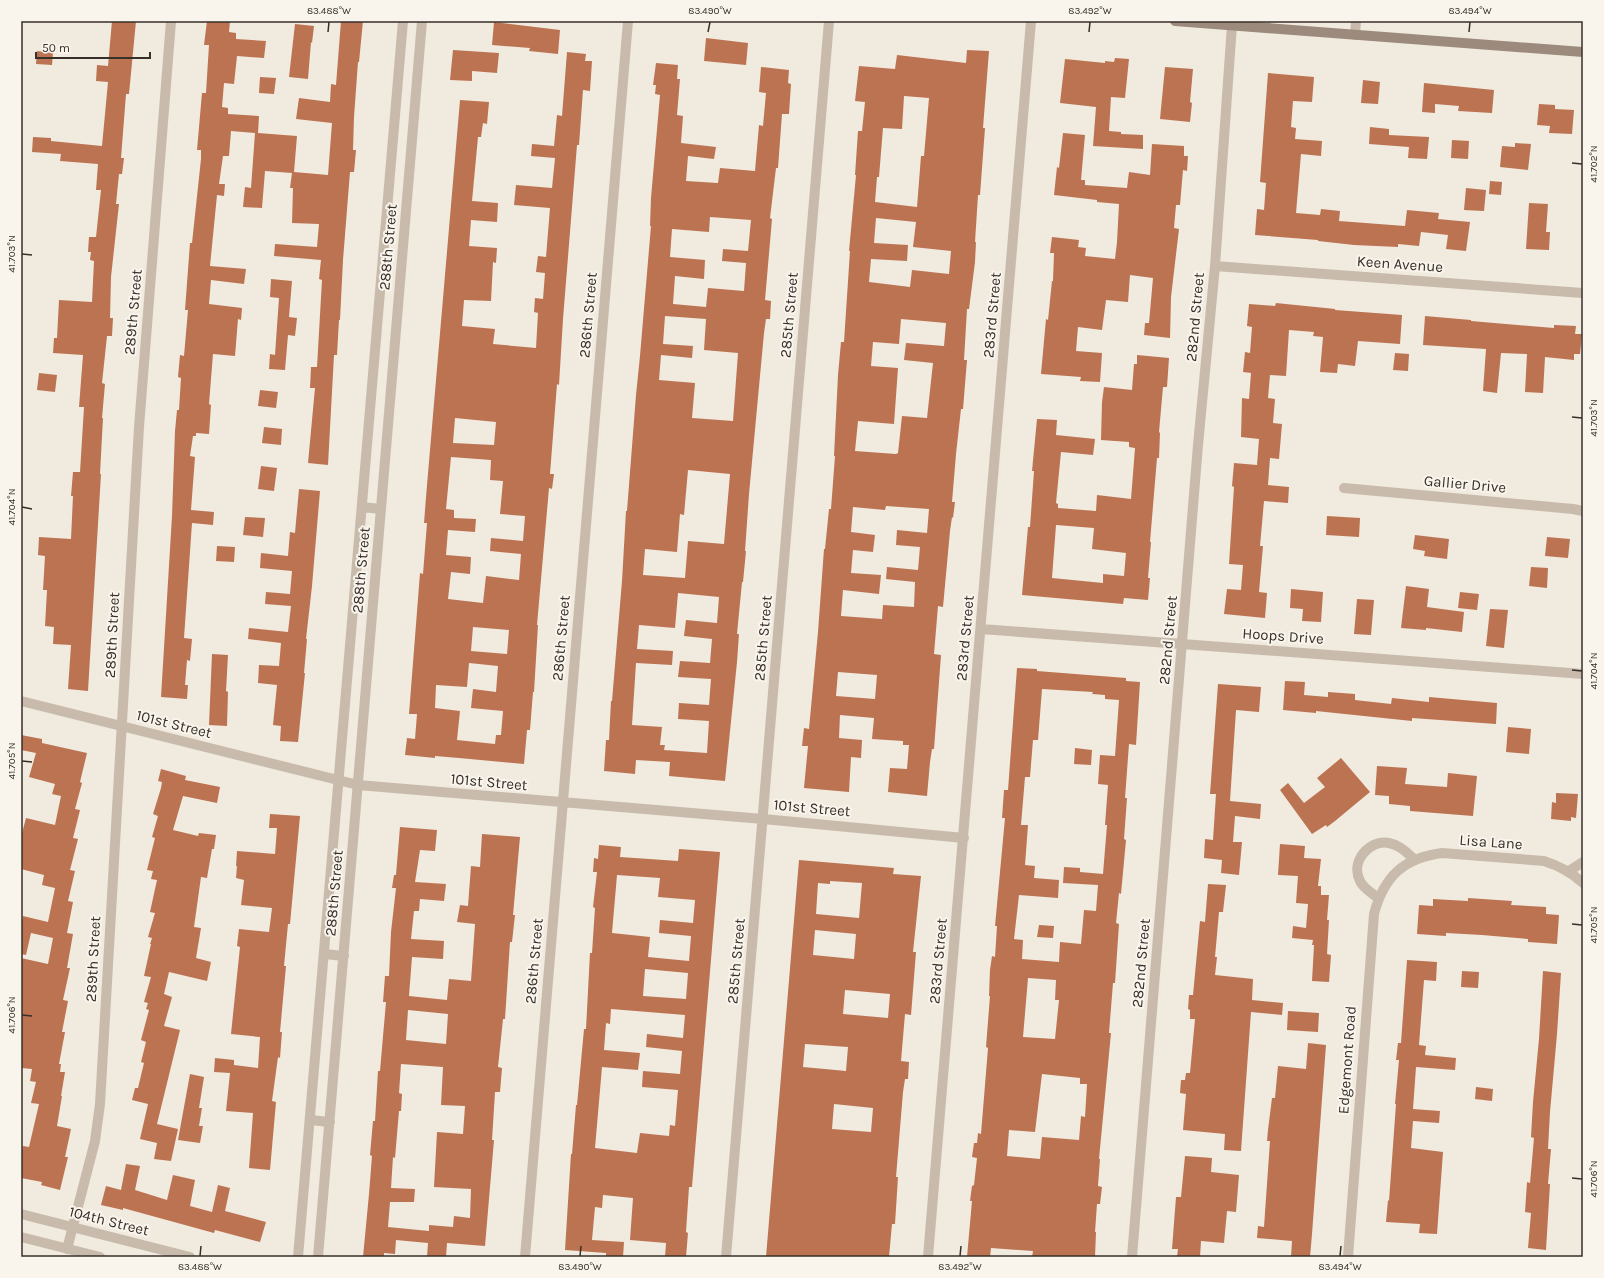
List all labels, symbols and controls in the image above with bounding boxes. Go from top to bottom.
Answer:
text: 83.488°W [307,5,351,17]
text: 83.490°W [688,5,732,17]
text: 83.492°W [1068,5,1112,17]
text: 83.494°W [1448,5,1492,17]
scale bar [36,34,150,60]
text: 50 m [42,41,70,55]
text: 41.702°N [1588,145,1600,183]
street label: 288th Street [375,203,401,291]
text: 41.703°N [6,235,18,273]
street label: Keen Avenue [1356,252,1444,276]
street label: 289th Street [120,268,146,356]
street label: 286th Street [575,271,601,359]
street label: 285th Street [776,271,802,359]
street label: 283rd Street [979,271,1005,359]
street label: 282nd Street [1182,271,1208,362]
text: 41.703°N [1588,399,1600,437]
street label: Gallier Drive [1423,471,1507,497]
text: 41.704°N [6,488,18,526]
street label: 288th Street [348,526,374,614]
street label: 289th Street [101,591,123,678]
street label: 286th Street [548,594,574,682]
street label: 285th Street [750,594,776,682]
street label: 283rd Street [952,594,978,682]
street label: 282nd Street [1155,594,1181,685]
street label: Hoops Drive [1242,624,1324,648]
text: 41.704°N [1588,652,1600,690]
street label: 101st Street [134,706,214,742]
text: 41.705°N [6,742,18,780]
street label: 101st Street [450,770,529,794]
street label: 101st Street [773,796,852,820]
street label: Lisa Lane [1459,831,1523,853]
street label: 288th Street [321,849,347,937]
text: 41.705°N [1588,906,1600,944]
street label: 289th Street [82,915,104,1002]
street label: 286th Street [521,917,547,1005]
street label: 285th Street [723,917,749,1005]
street label: 283rd Street [925,917,951,1005]
street label: 282nd Street [1128,917,1154,1008]
text: 41.706°N [6,996,18,1034]
street label: Edgemont Road [1334,1005,1360,1115]
text: 41.706°N [1588,1160,1600,1198]
street label: 104th Street [67,1202,151,1240]
text: 83.488°W [178,1261,222,1273]
text: 83.490°W [558,1261,602,1273]
text: 83.492°W [938,1261,982,1273]
text: 83.494°W [1318,1261,1362,1273]

